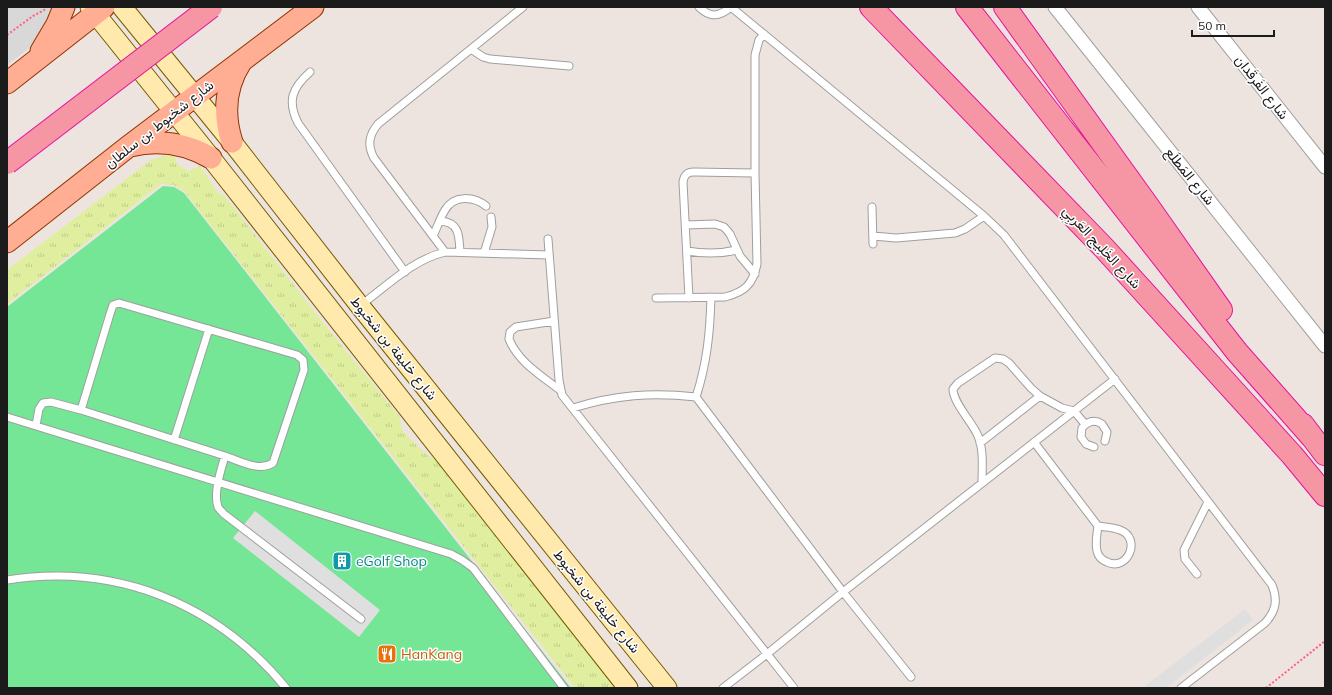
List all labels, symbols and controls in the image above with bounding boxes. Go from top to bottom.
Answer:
scale bar [1192,12,1274,38]
text: 50 m [1198,18,1226,33]
street label: شارع الفَرقَدان [1230,51,1293,124]
street label: شارع شخبوط بن سلطان [101,76,218,174]
street label: شارع المَطلَع [1160,143,1219,210]
street label: شارع الخَلِيج العَربِي [1057,202,1145,294]
street label: شارع خليفة بن شخبوط [345,292,441,405]
street label: شارع خليفة بن شخبوط [548,545,644,658]
building icon: eGolf Shop [331,550,353,572]
place label: eGolf Shop [356,552,427,570]
restaurant icon: HanKang [376,643,398,665]
place label: HanKang [401,645,462,663]

